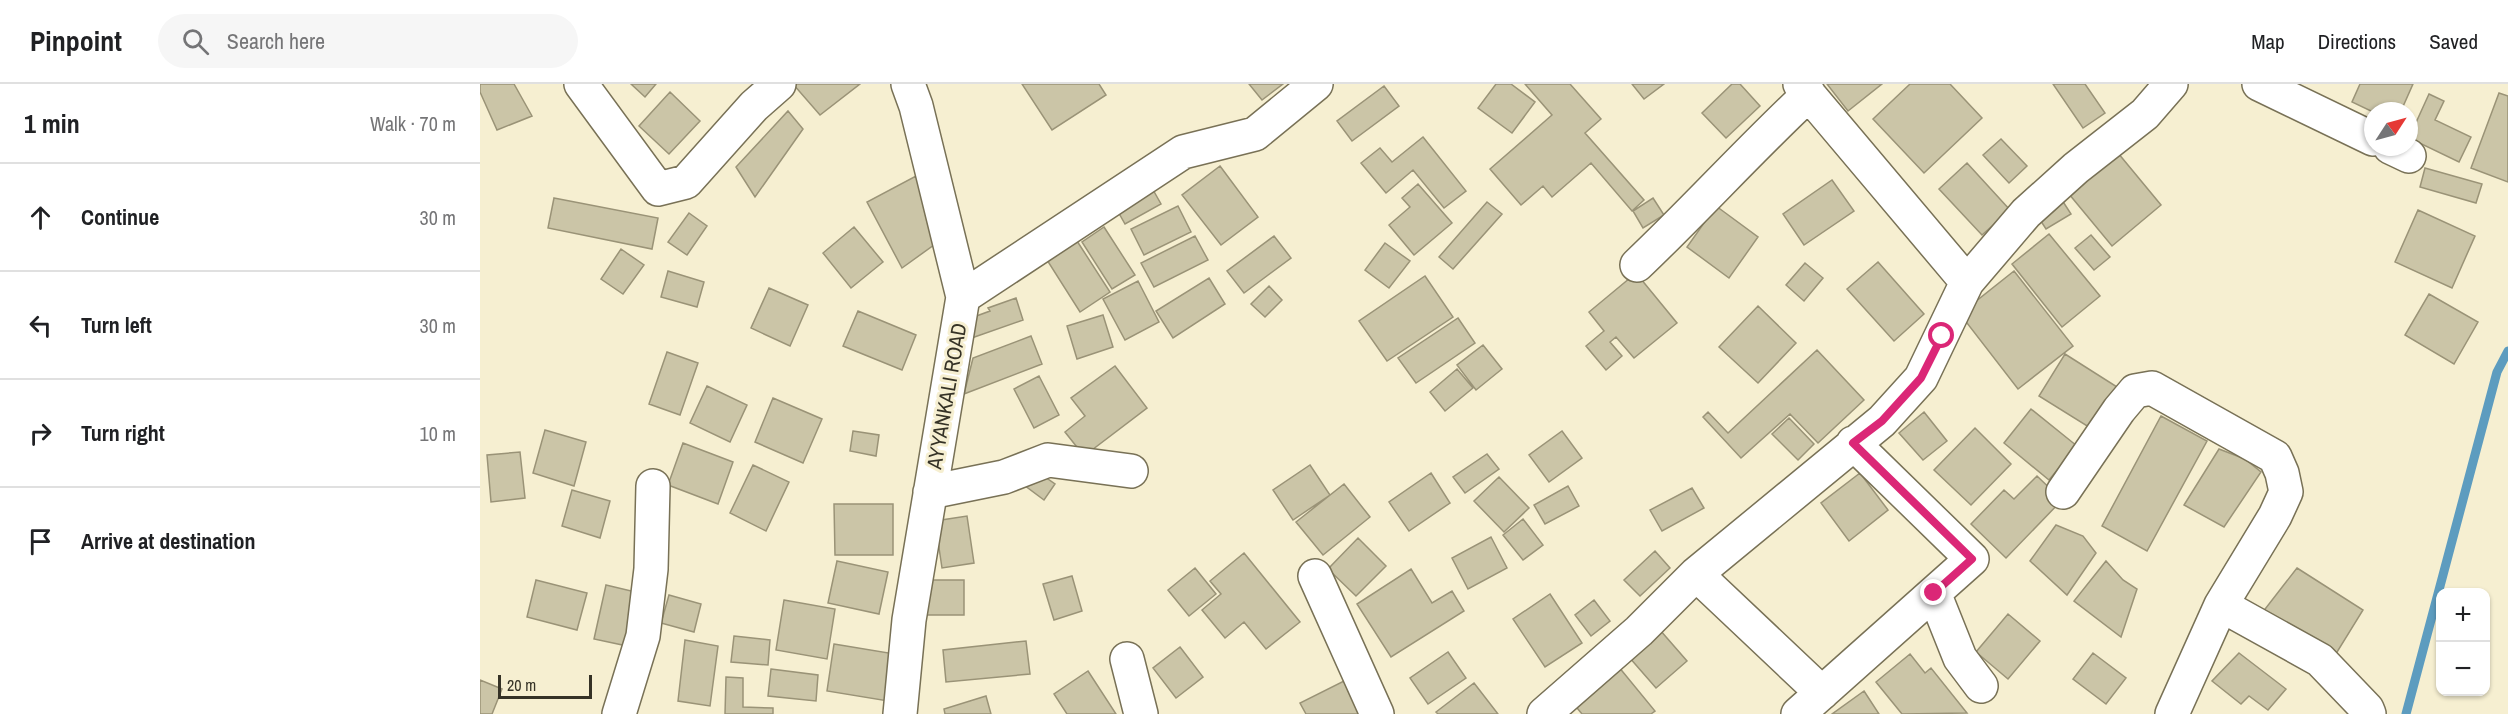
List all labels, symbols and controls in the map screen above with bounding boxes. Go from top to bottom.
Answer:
search box [158,14,578,68]
text: Pinpoint [30,22,122,60]
icon: search [179,25,212,58]
text: Search here [227,26,325,56]
text: Map [2251,27,2285,56]
text: Directions [2318,27,2396,56]
text: Saved [2429,27,2478,56]
north arrow [2364,102,2418,156]
text: 1 min [24,106,80,141]
text: Walk · 70 m [370,110,456,137]
icon: ahead [24,201,57,234]
text: Continue [81,202,159,232]
text: 30 m [420,204,456,231]
icon: left [24,309,57,342]
text: Turn left [81,310,152,340]
text: 30 m [420,312,456,339]
street label: AYYANKALI ROAD [919,321,974,472]
route start [1928,322,1954,348]
icon: right [24,417,57,450]
text: Turn right [81,418,165,448]
text: 10 m [420,420,456,447]
icon: arrive [24,525,57,558]
text: Arrive at destination [81,526,255,556]
route end [1920,579,1946,605]
map controls [2436,588,2490,696]
button: + [2436,588,2490,642]
button: − [2436,642,2490,696]
scale bar [498,672,592,700]
text: 20 m [507,674,536,696]

